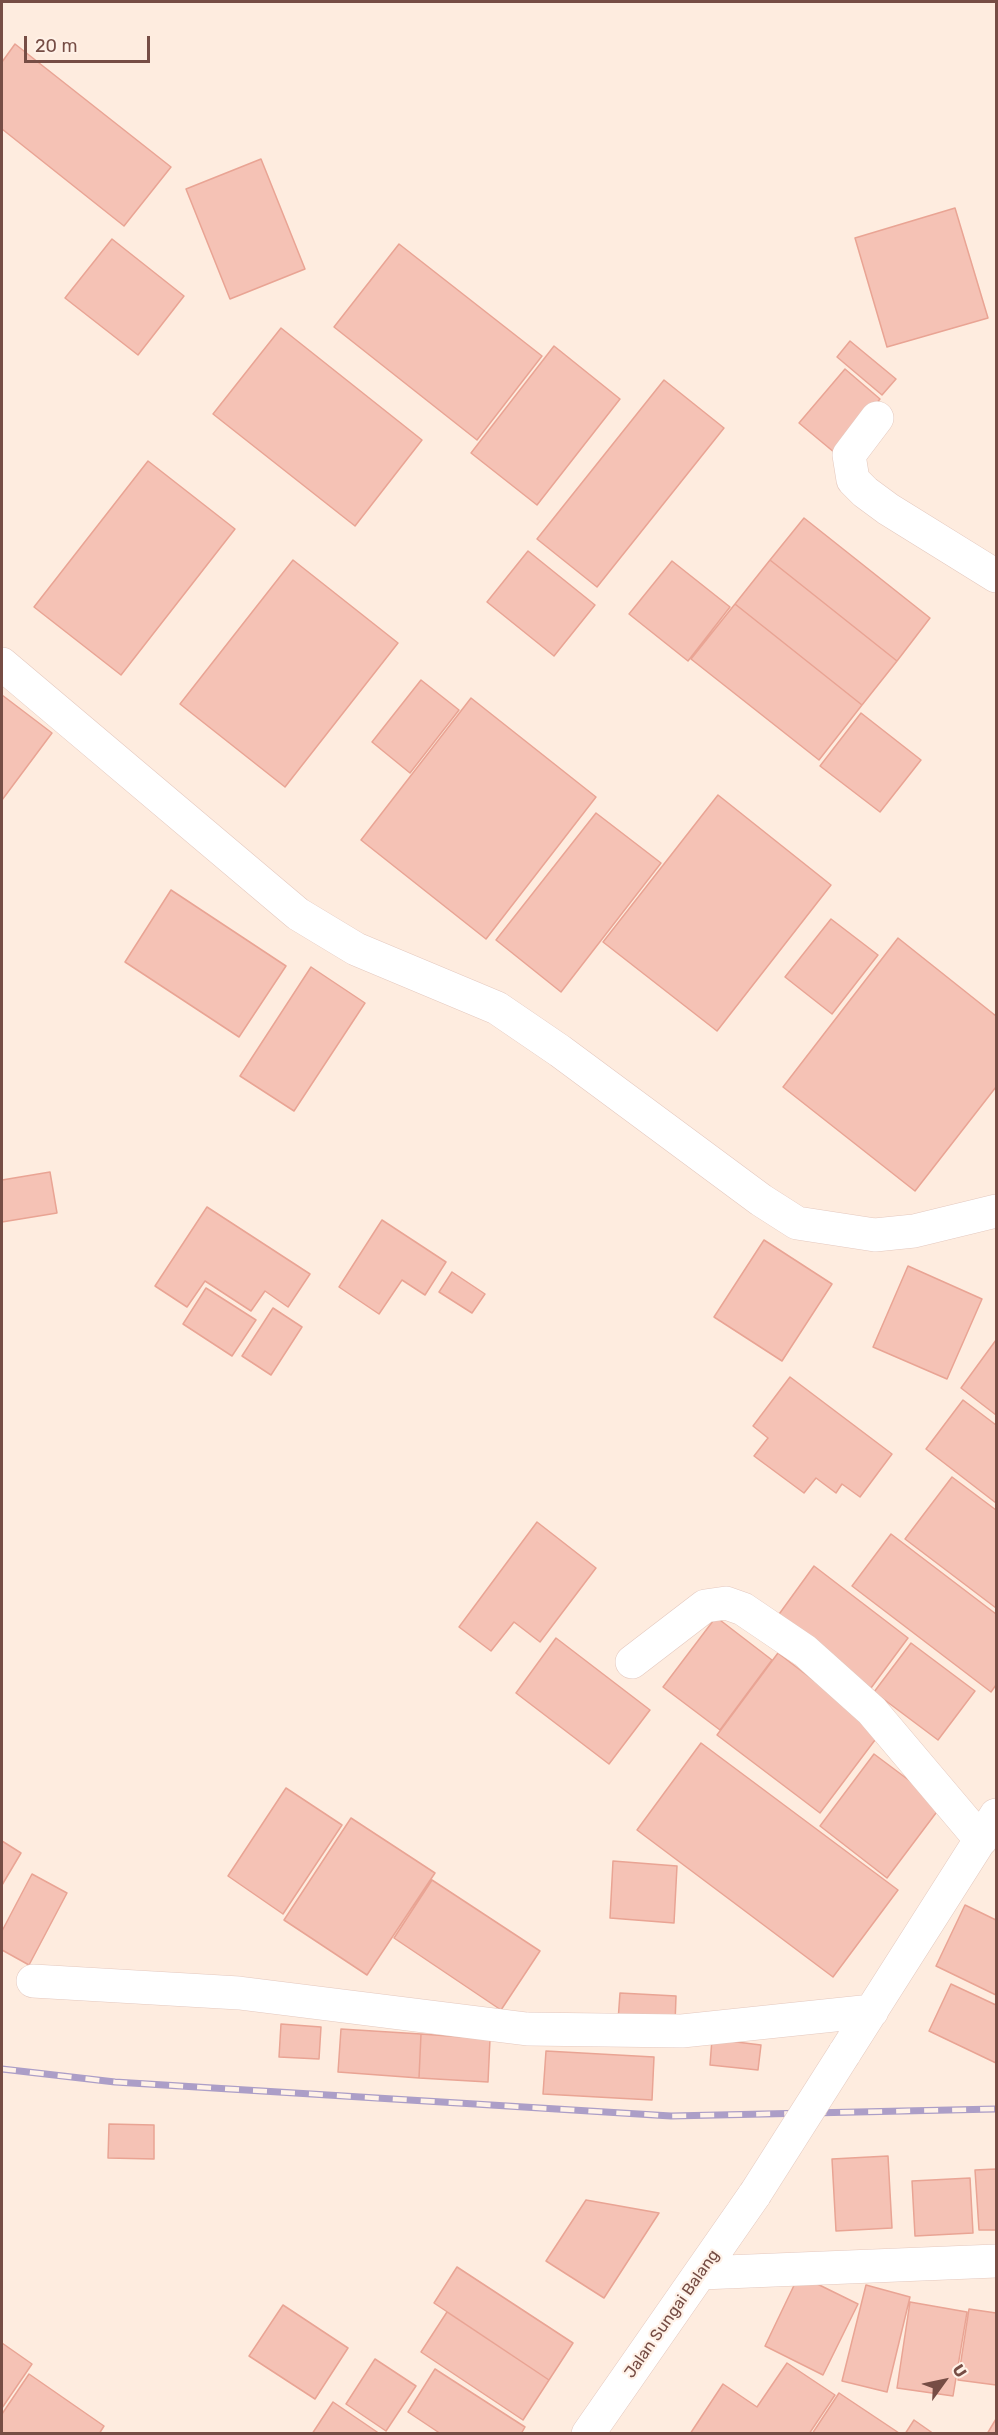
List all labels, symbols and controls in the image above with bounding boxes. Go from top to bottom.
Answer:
scale bar [27,24,153,62]
text: 20 m [35,35,77,57]
street label: Jalan Sungai Balang [620,2246,724,2382]
north arrow [914,2351,974,2411]
text: U [948,2361,971,2381]

